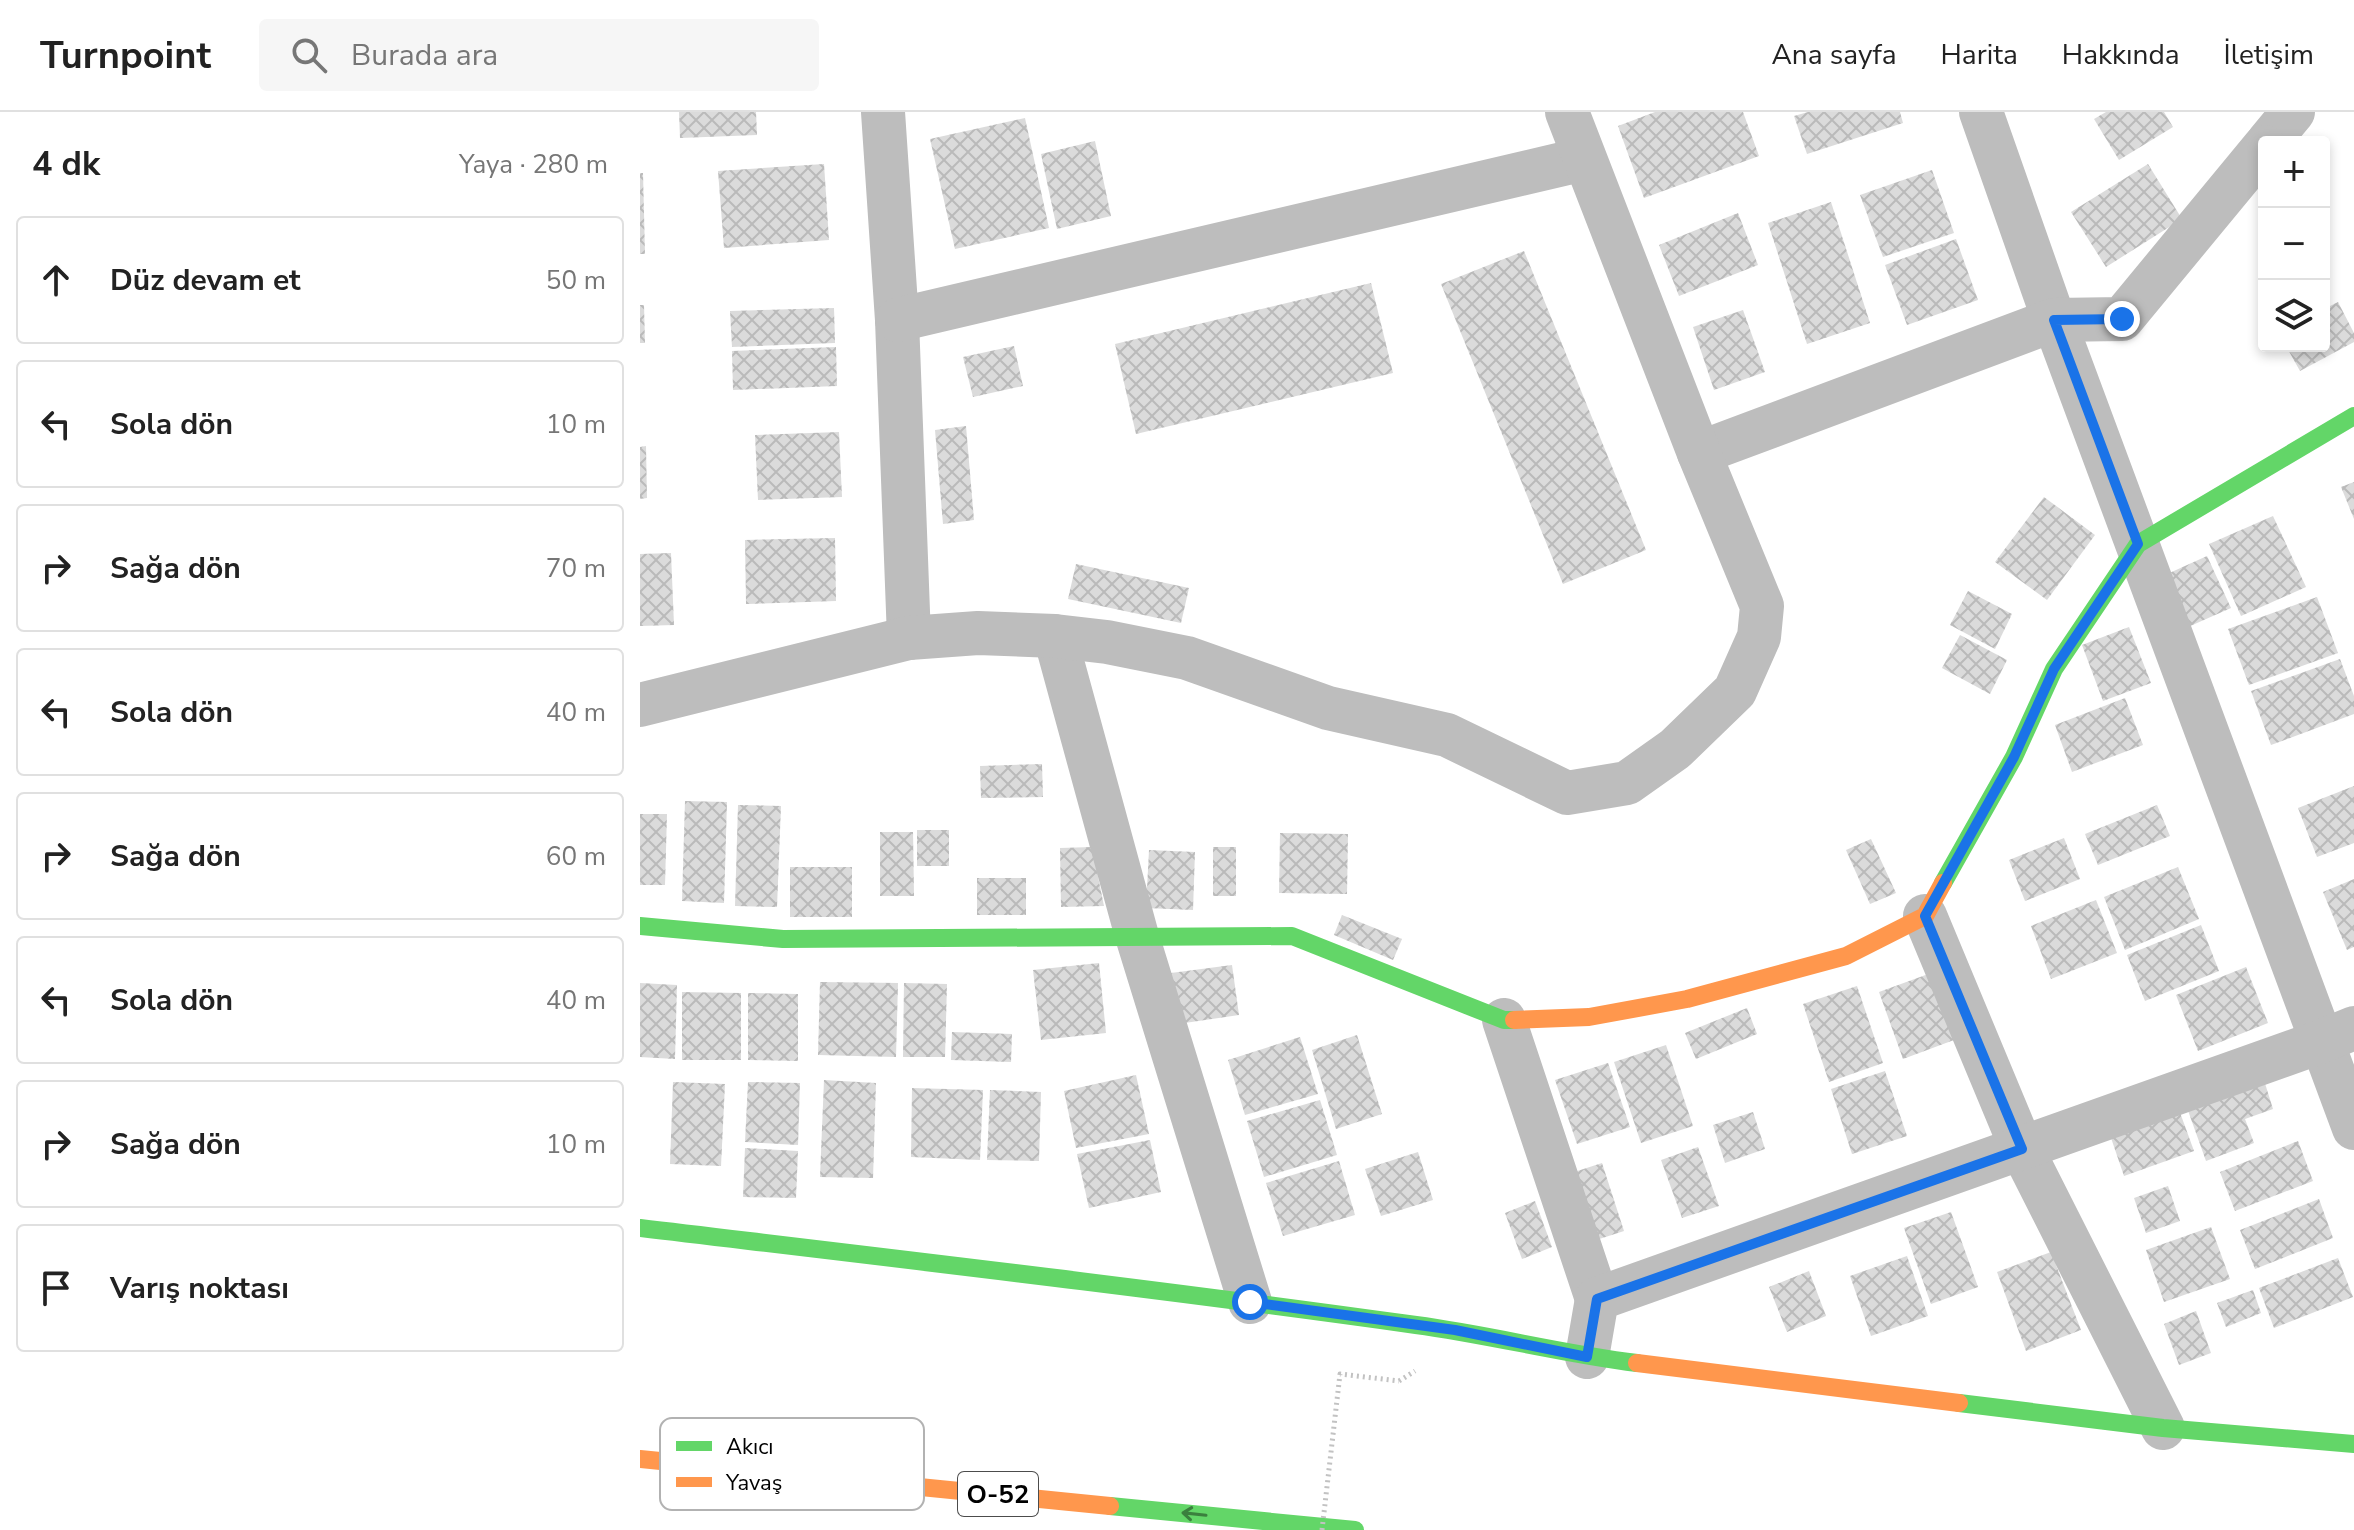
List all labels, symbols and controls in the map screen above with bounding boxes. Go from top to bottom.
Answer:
search box [259,19,819,91]
text: Turnpoint [40,30,211,81]
icon: search [287,33,331,77]
text: Burada ara [351,35,498,76]
text: Ana sayfa [1771,36,1897,74]
text: Harita [1941,36,2018,74]
text: Hakkında [2062,36,2180,74]
text: İletişim [2224,36,2314,74]
map controls [2258,136,2330,352]
button: + [2258,136,2330,208]
text: 4 dk [32,141,100,187]
text: Yaya · 280 m [459,147,608,182]
button: − [2258,208,2330,280]
icon: ahead [34,258,78,302]
text: Düz devam et [110,260,301,301]
text: 50 m [546,263,606,298]
button: layers [2258,280,2330,352]
route end [2104,301,2140,337]
icon: left [34,402,78,446]
text: Sola dön [110,404,233,445]
text: 10 m [546,407,606,442]
icon: right [34,546,78,590]
text: Sağa dön [110,548,241,589]
text: 70 m [546,551,606,586]
icon: left [34,690,78,734]
text: Sola dön [110,692,233,733]
text: 40 m [546,695,606,730]
icon: right [34,834,78,878]
text: Sağa dön [110,836,241,877]
text: 60 m [546,839,606,874]
icon: left [34,978,78,1022]
text: Sola dön [110,980,233,1021]
text: 40 m [546,983,606,1018]
icon: right [34,1122,78,1166]
text: Sağa dön [110,1124,241,1165]
text: 10 m [546,1127,606,1162]
icon: arrive [34,1266,78,1310]
text: Varış noktası [110,1268,289,1309]
route start [1232,1284,1268,1320]
legend [660,1418,924,1510]
text: Akıcı [726,1432,773,1462]
text: Yavaş [725,1468,782,1498]
road number: O-52 [958,1472,1038,1516]
one-way arrow [1181,1506,1208,1521]

